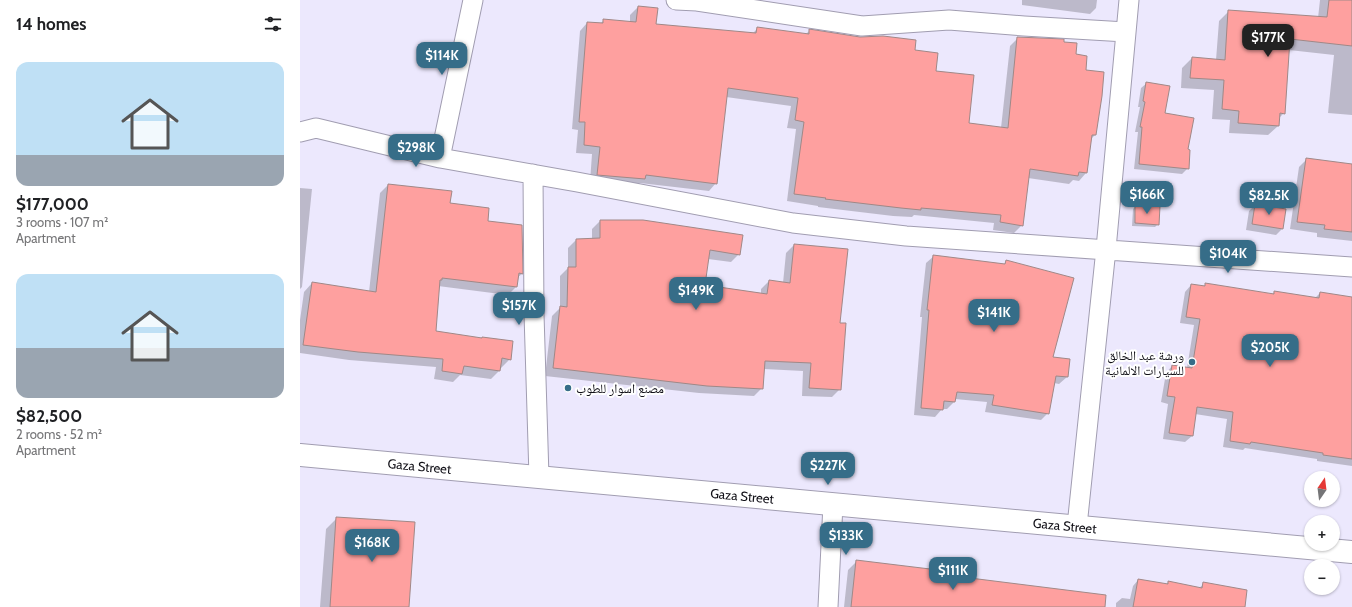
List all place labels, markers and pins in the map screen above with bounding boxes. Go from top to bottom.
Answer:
pin: $177K [1240,24,1296,58]
pin: $114K [414,42,470,76]
pin: $298K [388,134,444,168]
pin: $166K [1119,181,1175,215]
pin: $82.5K [1236,182,1302,216]
pin: $104K [1200,240,1256,274]
pin: $149K [668,277,724,311]
pin: $157K [491,292,547,326]
pin: $141K [966,299,1022,333]
pin: $205K [1242,334,1298,368]
place label: ورشة عبد الخالق للسيارات الالمانية [1105,347,1184,379]
marker: ورشة عبد الخالق للسيارات الالمانية [1187,357,1197,367]
place label: مصنع اسوار للطوب [576,380,664,398]
marker: مصنع اسوار للطوب [563,383,573,393]
pin: $227K [800,452,856,486]
pin: $133K [818,522,874,556]
pin: $168K [344,529,400,563]
pin: $111K [925,557,981,591]

